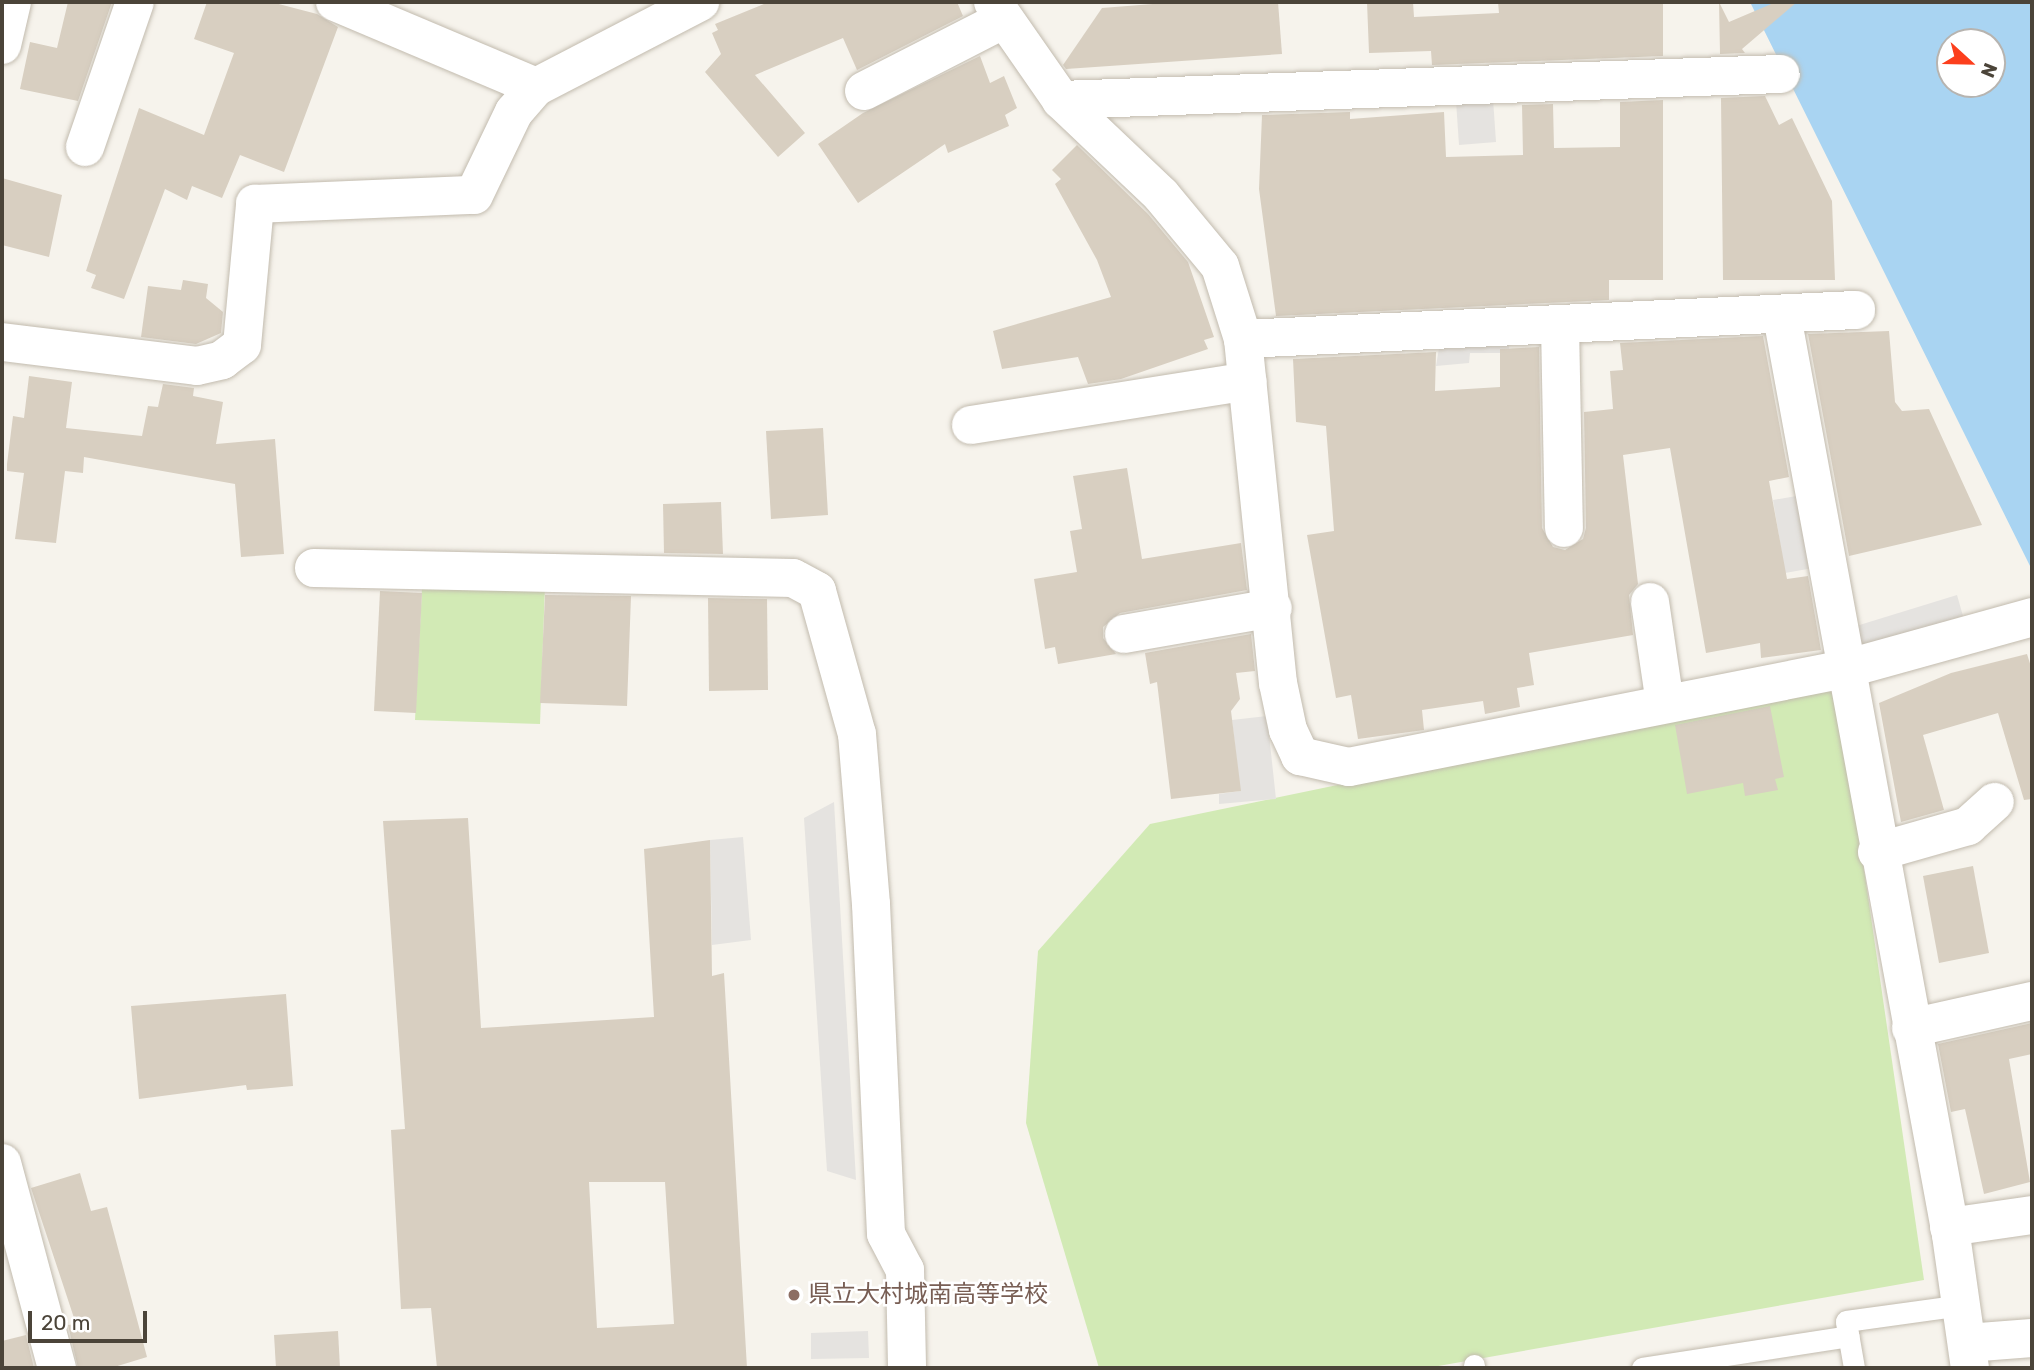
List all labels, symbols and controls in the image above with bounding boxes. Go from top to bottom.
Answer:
north arrow [1936,28,2006,98]
text: N [1976,60,2002,81]
place label: 県立大村城南高等学校 [808,1281,1048,1309]
marker: 県立大村城南高等学校 [786,1287,802,1303]
scale bar [32,1296,150,1340]
text: 20 m [41,1310,90,1335]

